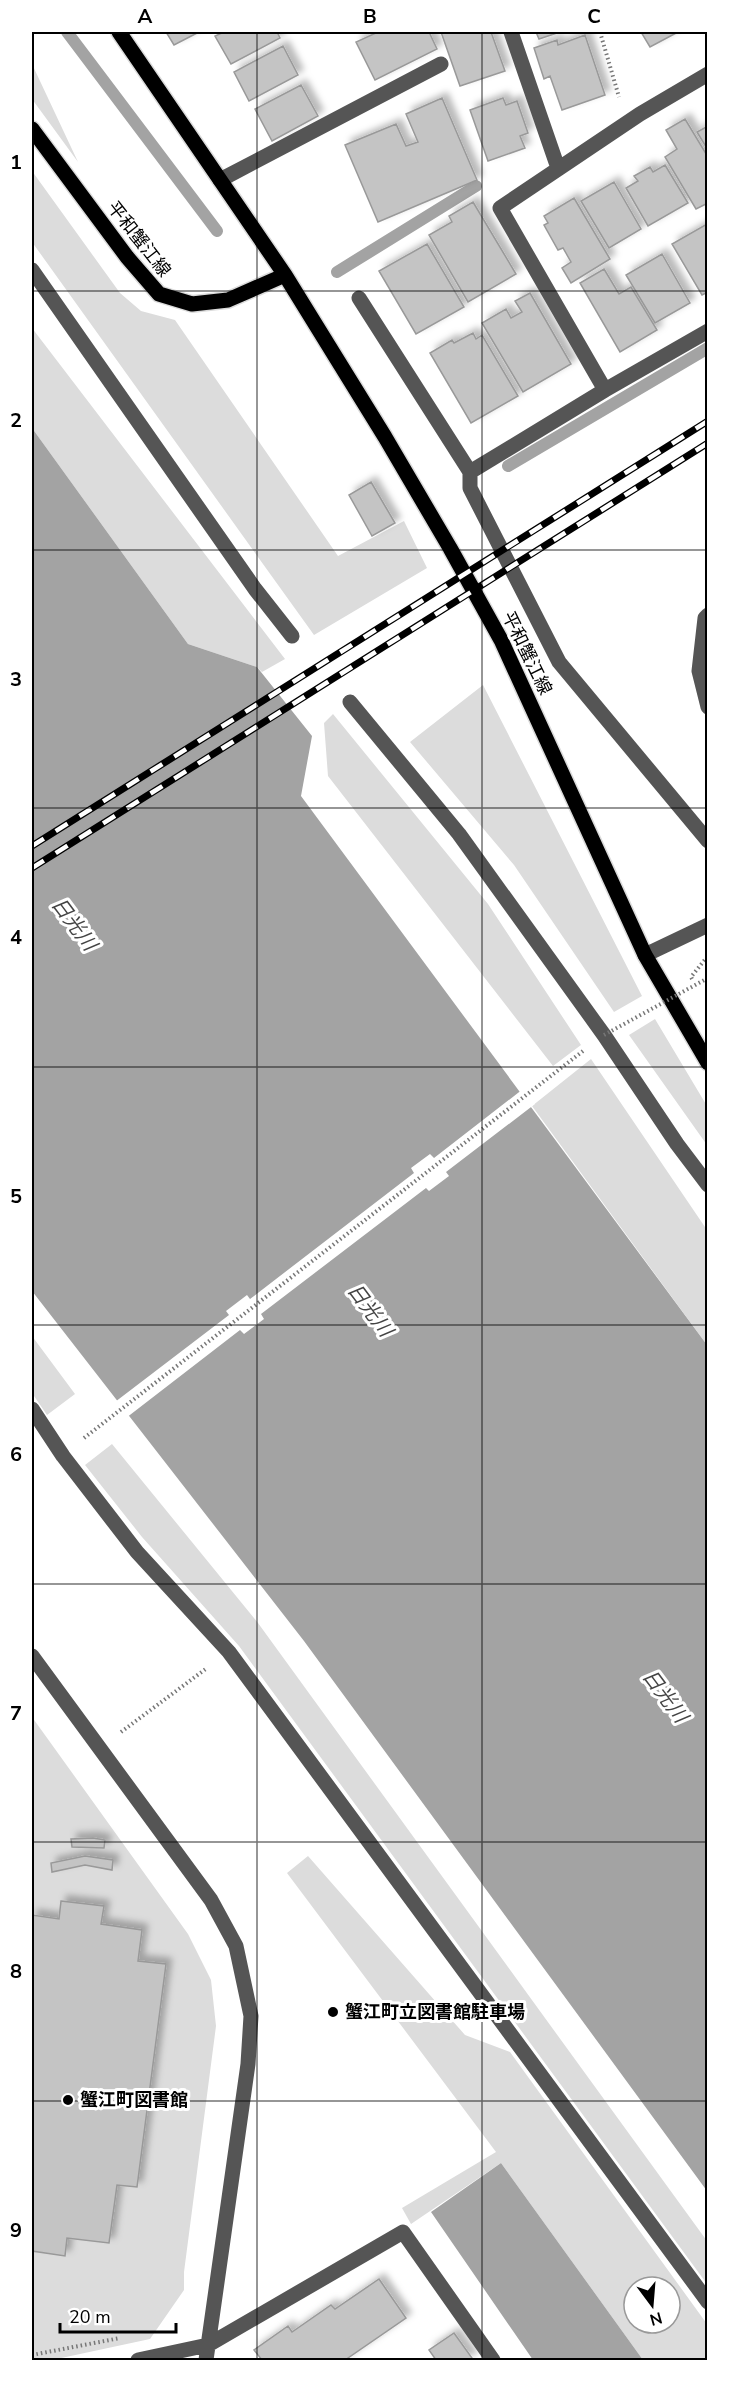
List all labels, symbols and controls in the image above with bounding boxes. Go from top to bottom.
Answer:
text: A [138,3,153,30]
text: B [363,3,377,30]
text: C [587,3,601,30]
text: 1 [10,149,22,176]
street label: 平和蟹江線 [102,196,176,282]
text: 2 [10,407,22,434]
street label: 平和蟹江線 [496,607,558,699]
text: 3 [10,666,22,693]
water label: 日光川 [45,892,104,958]
text: 4 [10,924,22,951]
text: 5 [10,1183,22,1210]
water label: 日光川 [341,1278,400,1344]
text: 6 [10,1441,22,1468]
water label: 日光川 [636,1664,695,1730]
text: 7 [10,1700,22,1727]
text: 8 [10,1958,22,1985]
place label: 蟹江町立図書館駐車場 [345,2000,525,2024]
marker: 蟹江町立図書館駐車場 [326,2005,340,2019]
place label: 蟹江町図書館 [80,2088,188,2112]
marker: 蟹江町図書館 [61,2093,75,2107]
text: 9 [10,2217,22,2244]
north arrow [622,2275,682,2335]
scale bar [60,2296,176,2334]
text: 20 m [69,2305,111,2329]
text: N [647,2306,665,2331]

